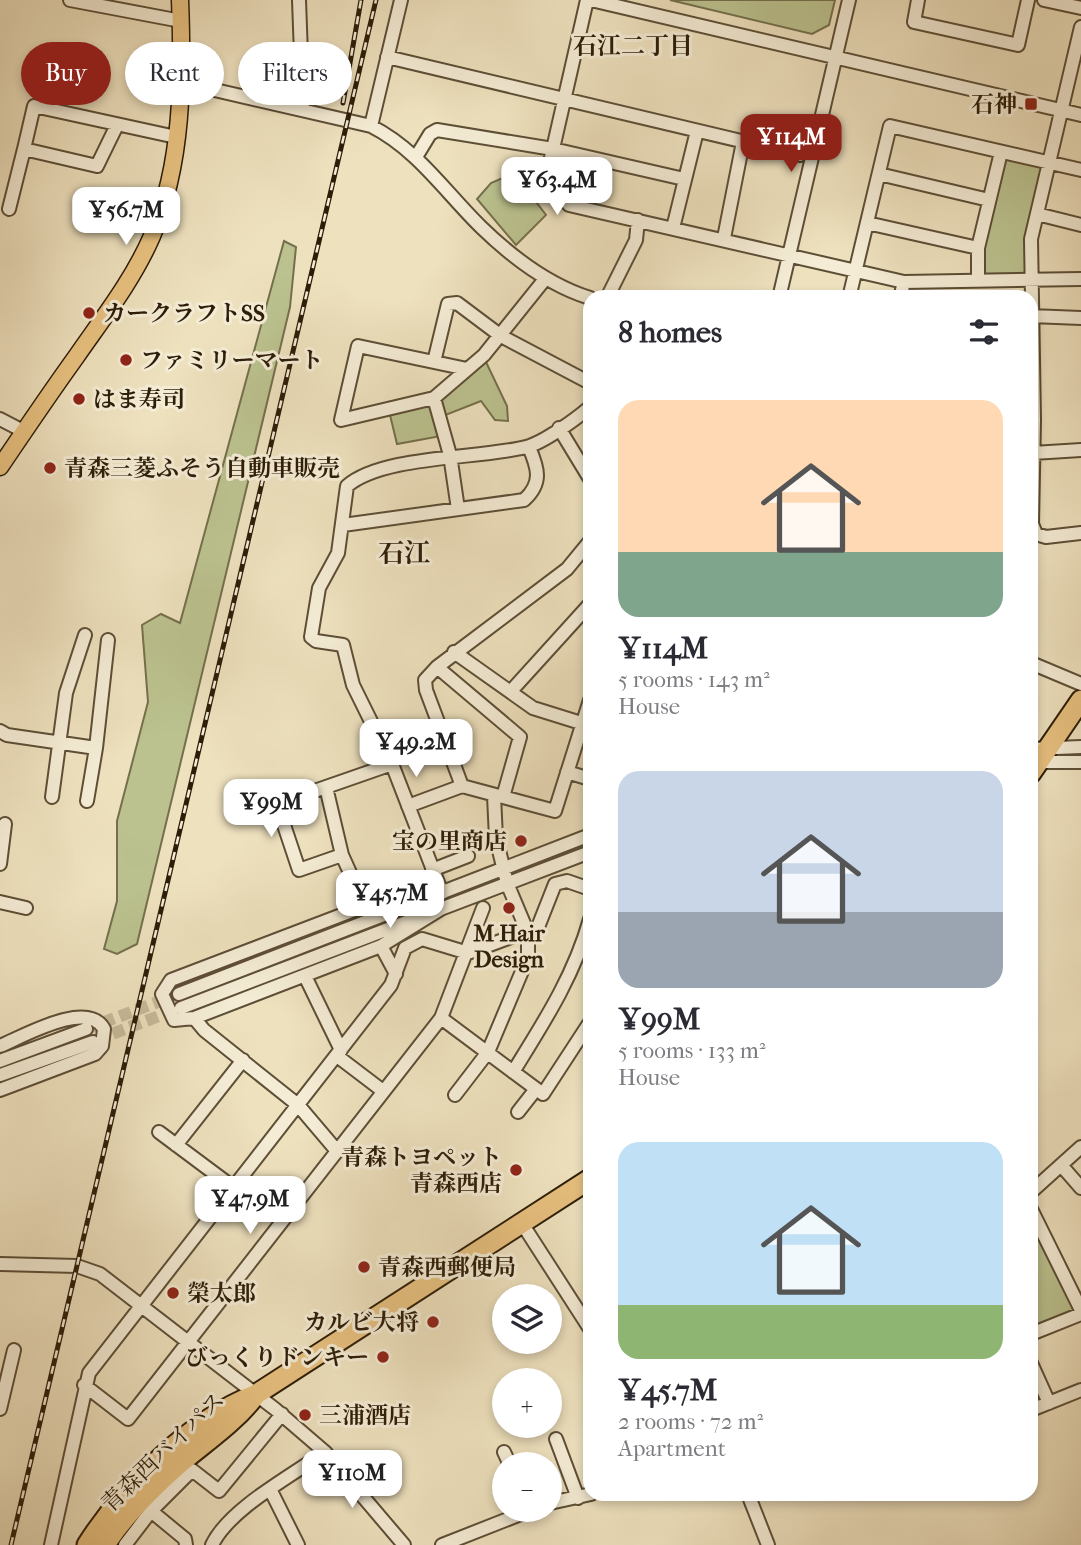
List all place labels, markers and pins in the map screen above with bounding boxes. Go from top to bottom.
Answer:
place label: 石神 [971,91,1017,118]
marker: 石神 [1023,96,1039,112]
pin: ¥114M [742,114,840,174]
pin: ¥63.4M [500,158,614,217]
pin: ¥56.7M [69,188,183,247]
place label: カークラフトSS [103,300,265,327]
marker: カークラフトSS [81,305,97,321]
place label: ファミリーマート [140,347,324,374]
marker: ファミリーマート [118,352,134,368]
place label: はま寿司 [93,386,185,413]
marker: はま寿司 [71,391,87,407]
place label: 青森三菱ふそう自動車販売 [64,455,340,482]
marker: 青森三菱ふそう自動車販売 [42,460,58,476]
pin: ¥49.2M [359,720,473,779]
pin: ¥99M [230,780,312,839]
place label: 宝の里商店 [392,828,507,855]
marker: 宝の里商店 [513,833,529,849]
pin: ¥45.7M [333,870,447,930]
marker: M Hair Design [501,900,517,916]
place label: M Hair Design [473,920,546,973]
place label: 青森トヨペット 青森西店 [341,1144,502,1197]
marker: 青森トヨペット 青森西店 [508,1162,524,1178]
pin: ¥47.9M [193,1176,307,1236]
place label: 青森西郵便局 [378,1254,516,1281]
marker: 青森西郵便局 [356,1259,372,1275]
place label: 榮太郎 [187,1280,256,1307]
marker: 榮太郎 [165,1285,181,1301]
place label: カルビ大将 [304,1309,419,1336]
marker: カルビ大将 [425,1314,441,1330]
place label: びっくりドンキー [185,1344,369,1371]
marker: びっくりドンキー [375,1349,391,1365]
place label: 三浦酒店 [319,1402,411,1429]
marker: 三浦酒店 [297,1407,313,1423]
pin: ¥110M [303,1450,401,1510]

